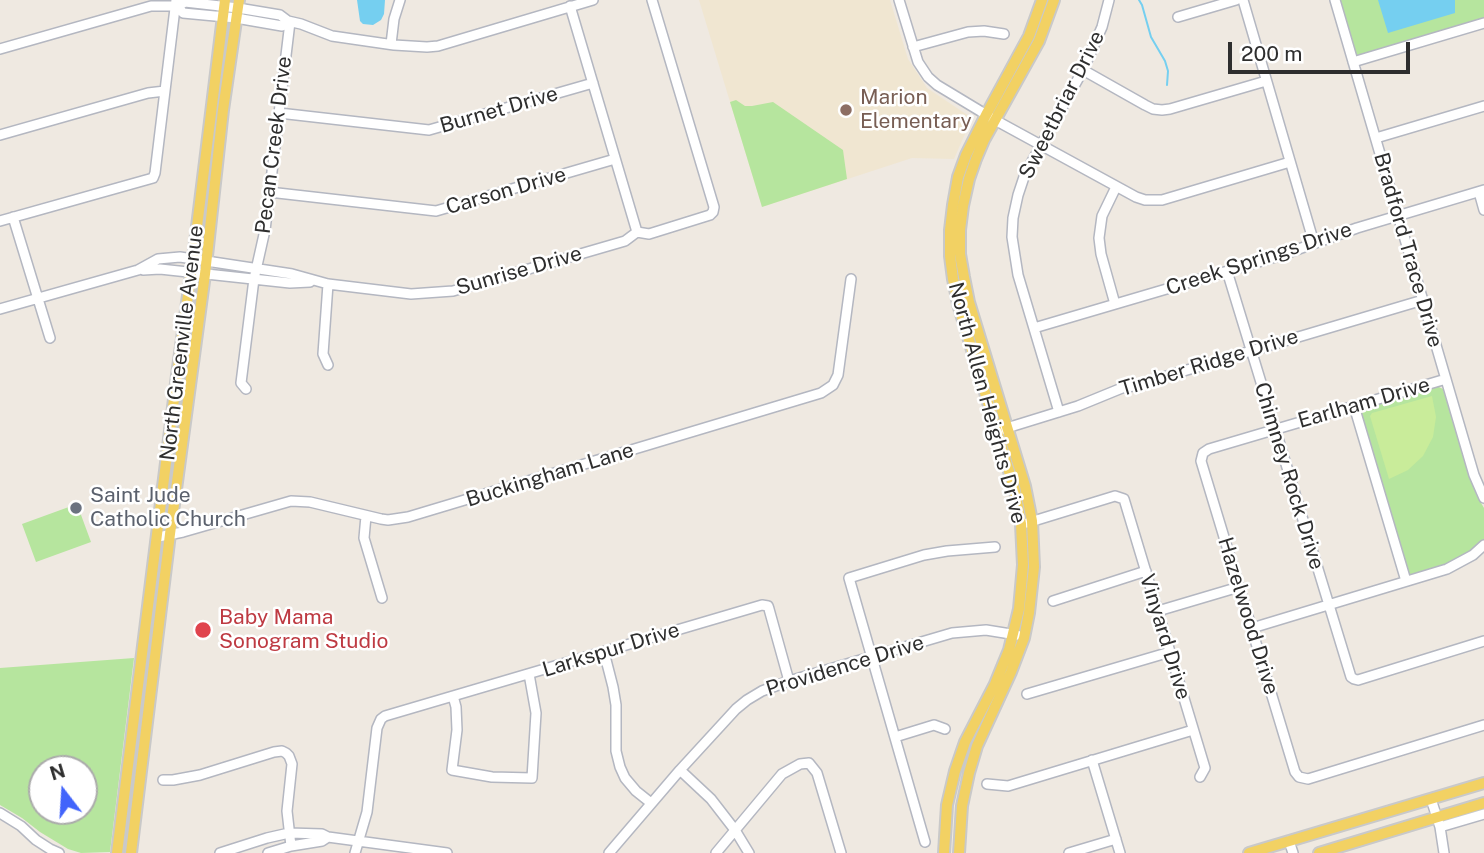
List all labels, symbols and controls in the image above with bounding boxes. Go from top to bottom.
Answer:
street label: Sweetbriar Drive [1014,27,1110,183]
scale bar [1232,28,1414,72]
text: 200 m [1241,41,1302,66]
street label: Pecan Creek Drive [251,55,297,235]
street label: Burnet Drive [437,81,561,139]
place label: Marion Elementary [860,85,972,135]
marker: Marion Elementary [838,102,854,118]
street label: Bradford Trace Drive [1368,150,1448,350]
street label: Carson Drive [443,162,569,220]
street label: Creek Springs Drive [1163,217,1355,301]
street label: North Greenville Avenue [155,224,209,462]
street label: Sunrise Drive [453,241,585,301]
street label: North Allen Heights Drive [943,280,1031,526]
street label: Timber Ridge Drive [1117,324,1301,402]
street label: Earlham Drive [1295,372,1433,434]
street label: Chimney Rock Drive [1249,379,1329,573]
street label: Buckingham Lane [463,437,637,513]
place label: Saint Jude Catholic Church [90,483,246,533]
marker: Saint Jude Catholic Church [68,500,84,516]
street label: Hazelwood Drive [1212,534,1284,698]
street label: Vinyard Drive [1134,571,1196,703]
place label: Baby Mama Sonogram Studio [219,605,388,655]
street label: Larkspur Drive [539,617,683,683]
marker: Baby Mama Sonogram Studio [193,620,213,640]
street label: Providence Drive [763,630,927,702]
north arrow [28,755,98,825]
text: N [47,759,68,785]

